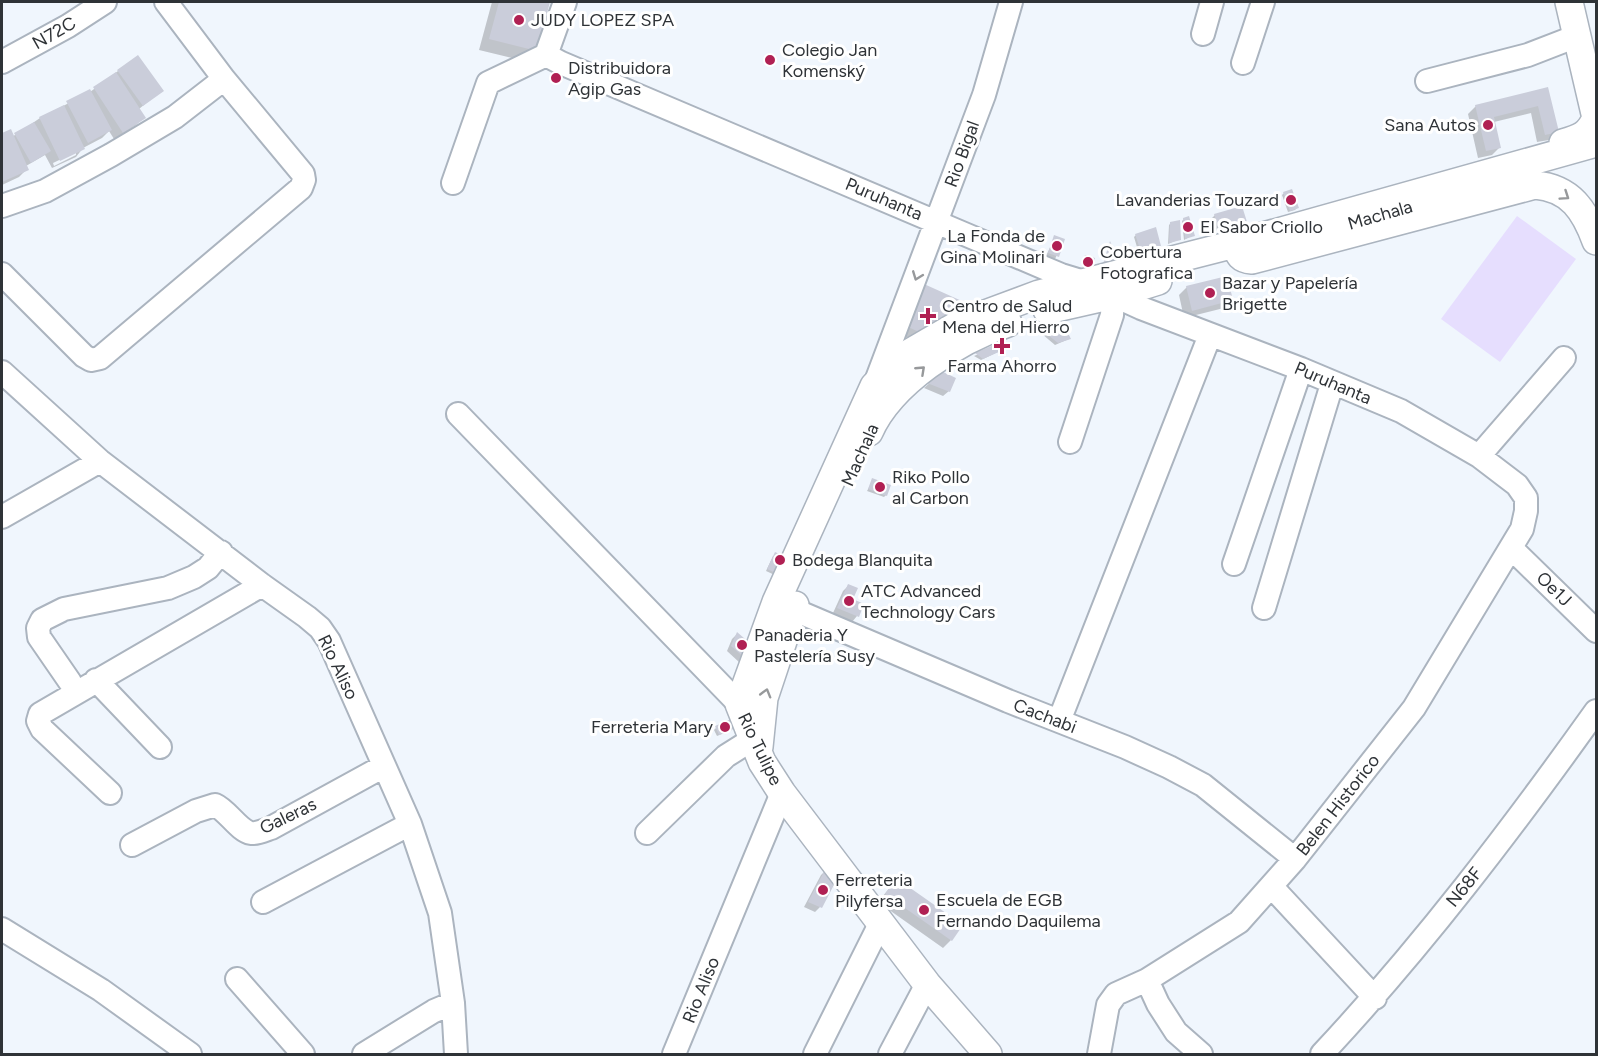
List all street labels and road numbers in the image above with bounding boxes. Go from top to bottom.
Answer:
street label: N72C [28,12,80,54]
street label: Rio Bigal [940,118,984,190]
street label: Puruhanta [842,173,926,225]
street label: Machala [1345,195,1415,235]
street label: Puruhanta [1291,357,1375,409]
street label: Machala [836,420,884,490]
street label: Oe1J [1532,567,1576,611]
street label: Rio Aliso [313,631,363,703]
street label: Cachabi [1010,694,1080,738]
street label: Rio Tulipe [733,709,787,789]
street label: Belen Historico [1292,750,1384,860]
street label: Galeras [256,793,320,839]
street label: N68F [1441,862,1487,911]
street label: Rio Aliso [678,954,724,1026]

